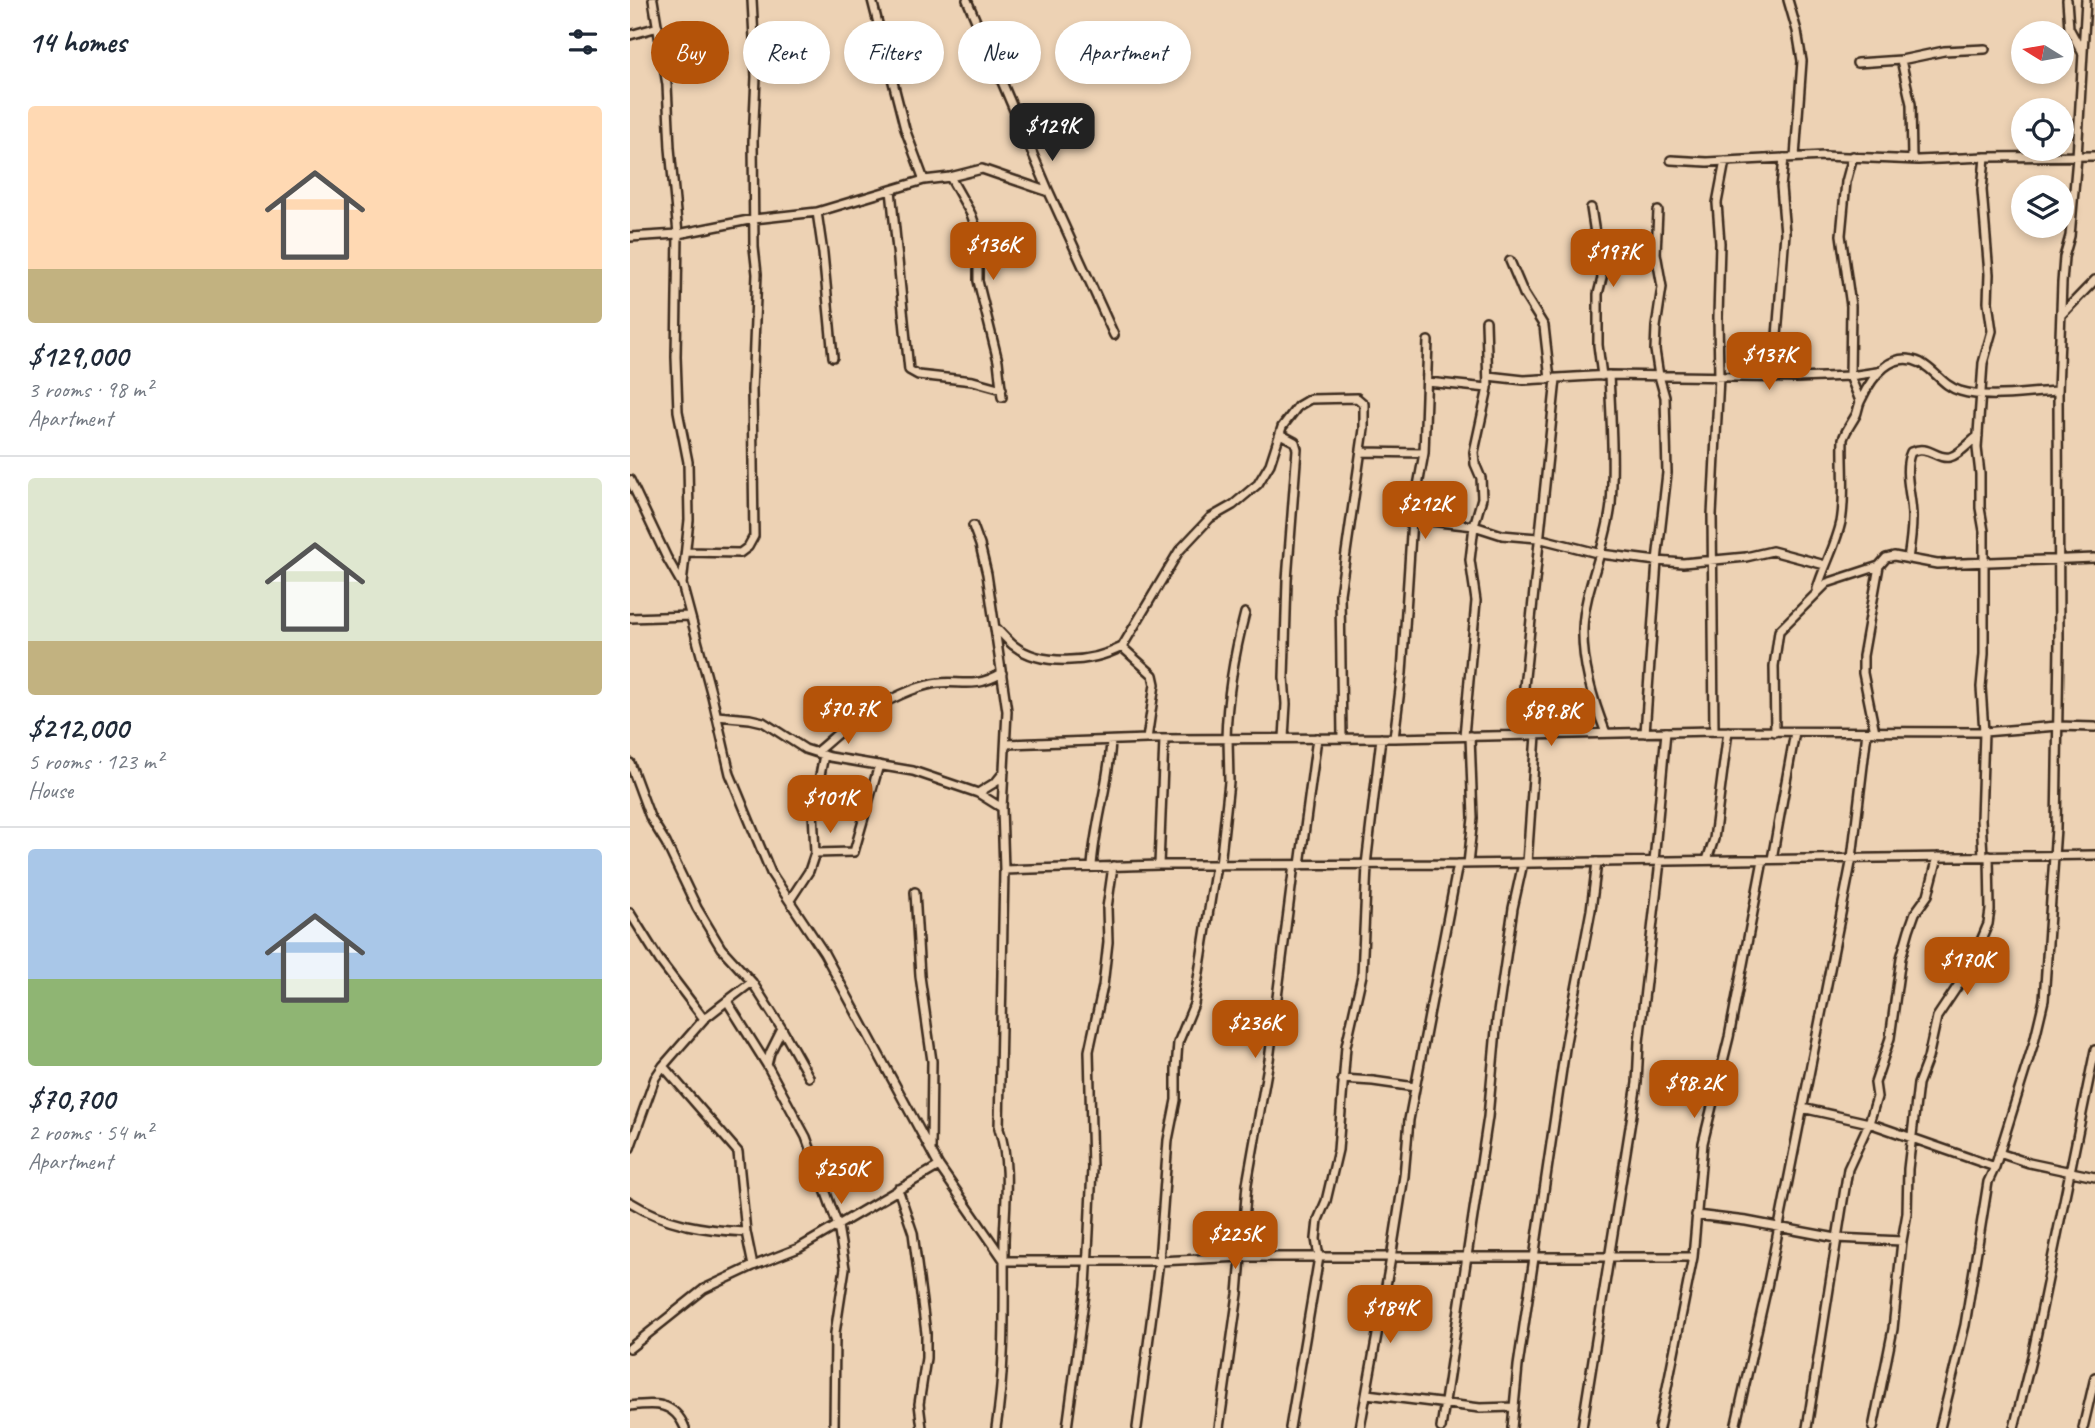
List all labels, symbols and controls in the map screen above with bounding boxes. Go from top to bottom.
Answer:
chip: Buy [651,21,729,84]
chip: Rent [743,21,830,84]
chip: Filters [844,21,944,84]
chip: New [958,21,1041,84]
chip: Apartment [1055,21,1191,84]
north arrow [2011,21,2074,84]
map controls [2011,21,2074,238]
text: 14 homes [28,23,126,61]
icon: filters [564,23,602,61]
button: locate [2011,98,2074,161]
pin: $129K [1003,104,1101,163]
text: $129K [1026,111,1078,140]
icon: home [252,152,378,278]
button: layers [2011,175,2074,238]
pin: $136K [944,222,1042,282]
text: $136K [966,230,1020,259]
pin: $197K [1564,230,1662,289]
text: $197K [1587,237,1639,266]
pin: $137K [1720,332,1818,392]
text: $129,000 [28,337,128,375]
text: $137K [1743,340,1796,369]
text: 3 rooms · 98 m² [28,375,152,404]
text: Apartment [28,404,113,433]
pin: $212K [1376,482,1474,541]
text: $212K [1398,489,1452,518]
icon: home [252,524,378,650]
pin: $70.7K [791,686,905,746]
pin: $89.8K [1494,688,1608,748]
text: $70.7K [819,694,877,723]
text: $89.8K [1522,696,1580,725]
text: $212,000 [28,709,128,747]
text: 5 rooms · 123 m² [28,747,163,776]
text: House [28,776,73,805]
pin: $101K [781,776,879,835]
text: $101K [803,783,857,812]
icon: home [252,895,378,1021]
pin: $170K [1918,937,2016,997]
text: $170K [1941,945,1994,974]
pin: $236K [1206,1000,1304,1060]
text: $236K [1228,1008,1282,1037]
pin: $98.2K [1637,1060,1751,1120]
text: $98.2K [1665,1068,1723,1097]
text: $70,700 [28,1080,115,1118]
text: 2 rooms · 54 m² [28,1118,152,1147]
pin: $250K [792,1146,890,1206]
text: Apartment [28,1147,113,1176]
text: $250K [815,1154,867,1183]
pin: $225K [1186,1212,1284,1271]
text: $225K [1209,1219,1261,1248]
pin: $184K [1341,1286,1439,1345]
text: $184K [1363,1293,1417,1322]

